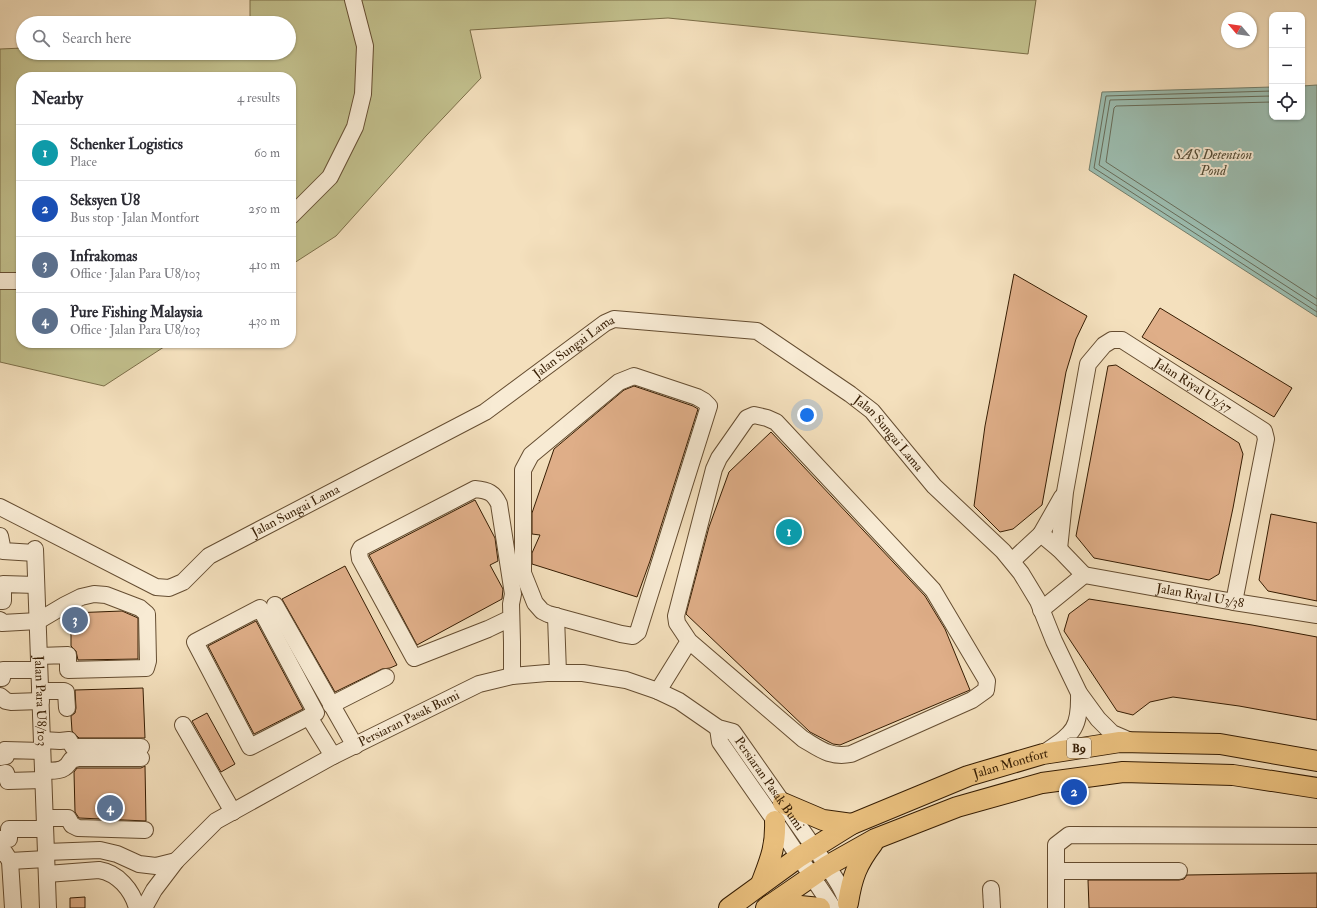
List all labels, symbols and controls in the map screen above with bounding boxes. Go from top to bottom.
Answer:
north arrow [1221,12,1257,48]
map controls [1269,12,1305,120]
button: + [1269,12,1305,48]
search box [16,16,296,60]
icon: search [30,27,52,49]
text: Search here [62,29,131,48]
button: − [1269,48,1305,84]
button: locate [1269,84,1305,120]
text: Nearby [32,88,83,109]
text: 4 results [237,90,280,106]
text: Schenker Logistics [70,135,183,154]
text: 1 [43,145,47,161]
text: 60 m [254,145,280,161]
water label: SAS Detention Pond [1173,146,1252,179]
text: Place [70,154,97,170]
text: Seksyen U8 [70,191,140,210]
text: 2 [42,201,48,217]
text: 250 m [248,201,280,217]
text: Bus stop · Jalan Montfort [70,210,199,226]
text: Infrakomas [70,247,138,266]
text: 3 [43,257,48,273]
text: 410 m [249,257,280,273]
text: Office · Jalan Para U8/103 [70,266,200,282]
text: Pure Fishing Malaysia [70,303,202,322]
street label: Jalan Sungai Lama [529,312,618,382]
text: 4 [41,313,49,329]
text: 430 m [249,313,280,329]
text: Office · Jalan Para U8/103 [70,322,200,338]
street label: Jalan Riyal U3/37 [1151,354,1235,416]
street label: Jalan Sungai Lama [850,391,927,475]
your location [797,405,817,425]
street label: Jalan Sungai Lama [248,481,343,541]
pin: 1 [776,517,802,547]
street label: Jalan Riyal U3/38 [1154,580,1245,611]
pin: 3 [62,605,88,635]
street label: Jalan Para U8/103 [31,654,50,747]
street label: Persiaran Pasak Bumi [356,687,463,750]
street label: Persiaran Pasak Bumi [731,734,808,834]
road number: B9 [1067,738,1091,758]
street label: Jalan Montfort [970,745,1049,782]
pin: 2 [1061,777,1087,807]
pin: 4 [97,793,123,823]

